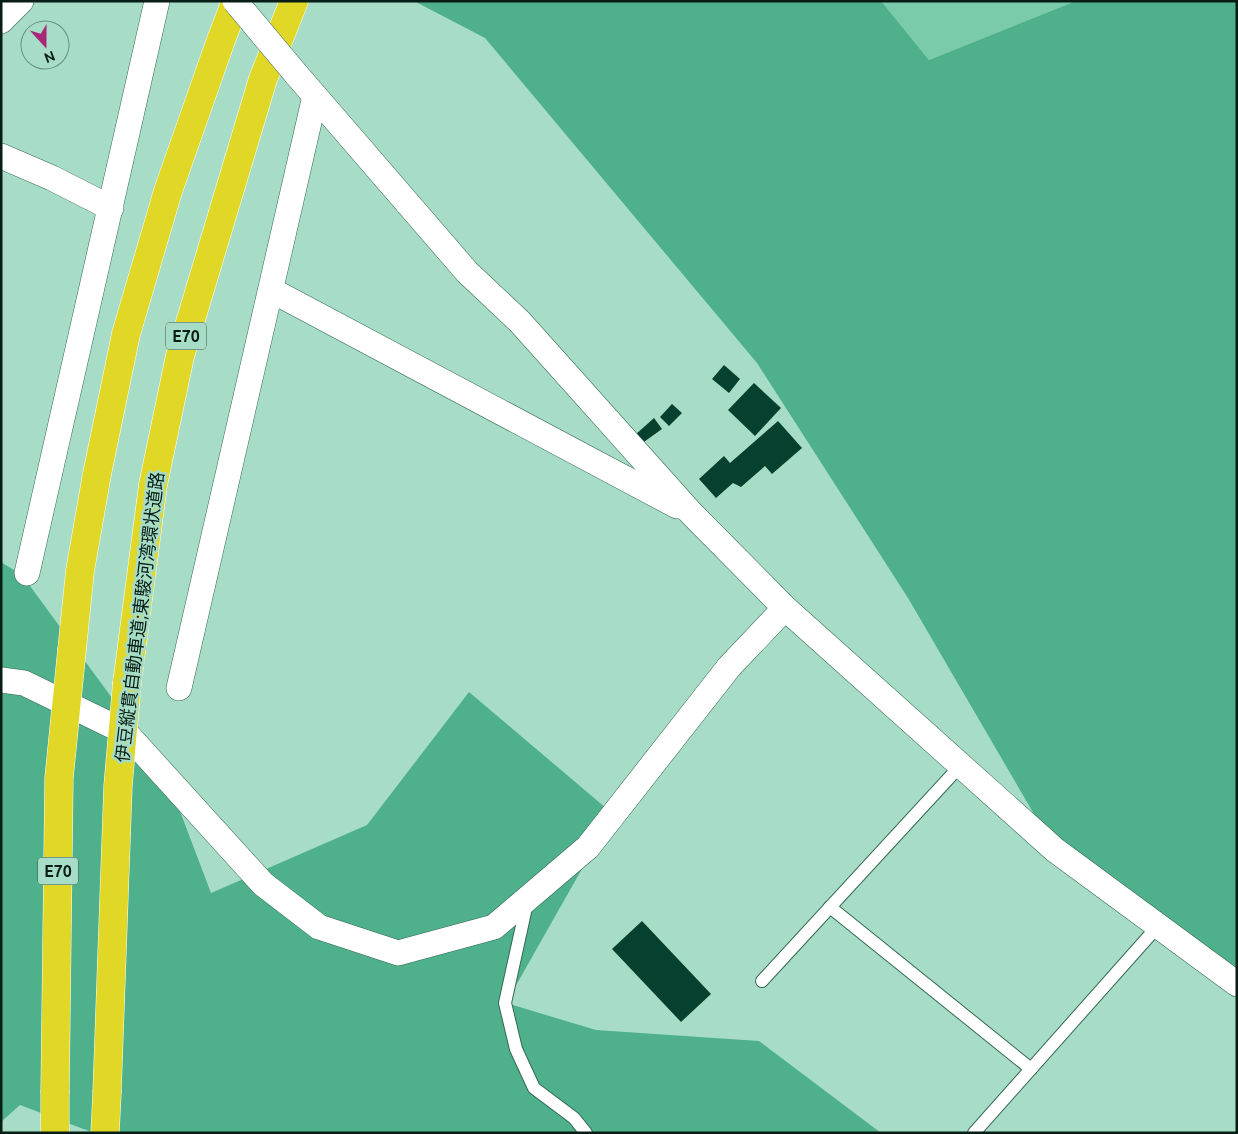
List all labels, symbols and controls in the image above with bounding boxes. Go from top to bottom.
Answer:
north arrow [20,20,70,70]
text: N [42,48,57,66]
road number: E70 [166,322,206,350]
street label: 伊豆縦貫自動車道;東駿河湾環状道路 [111,471,167,763]
road number: E70 [38,858,78,884]

